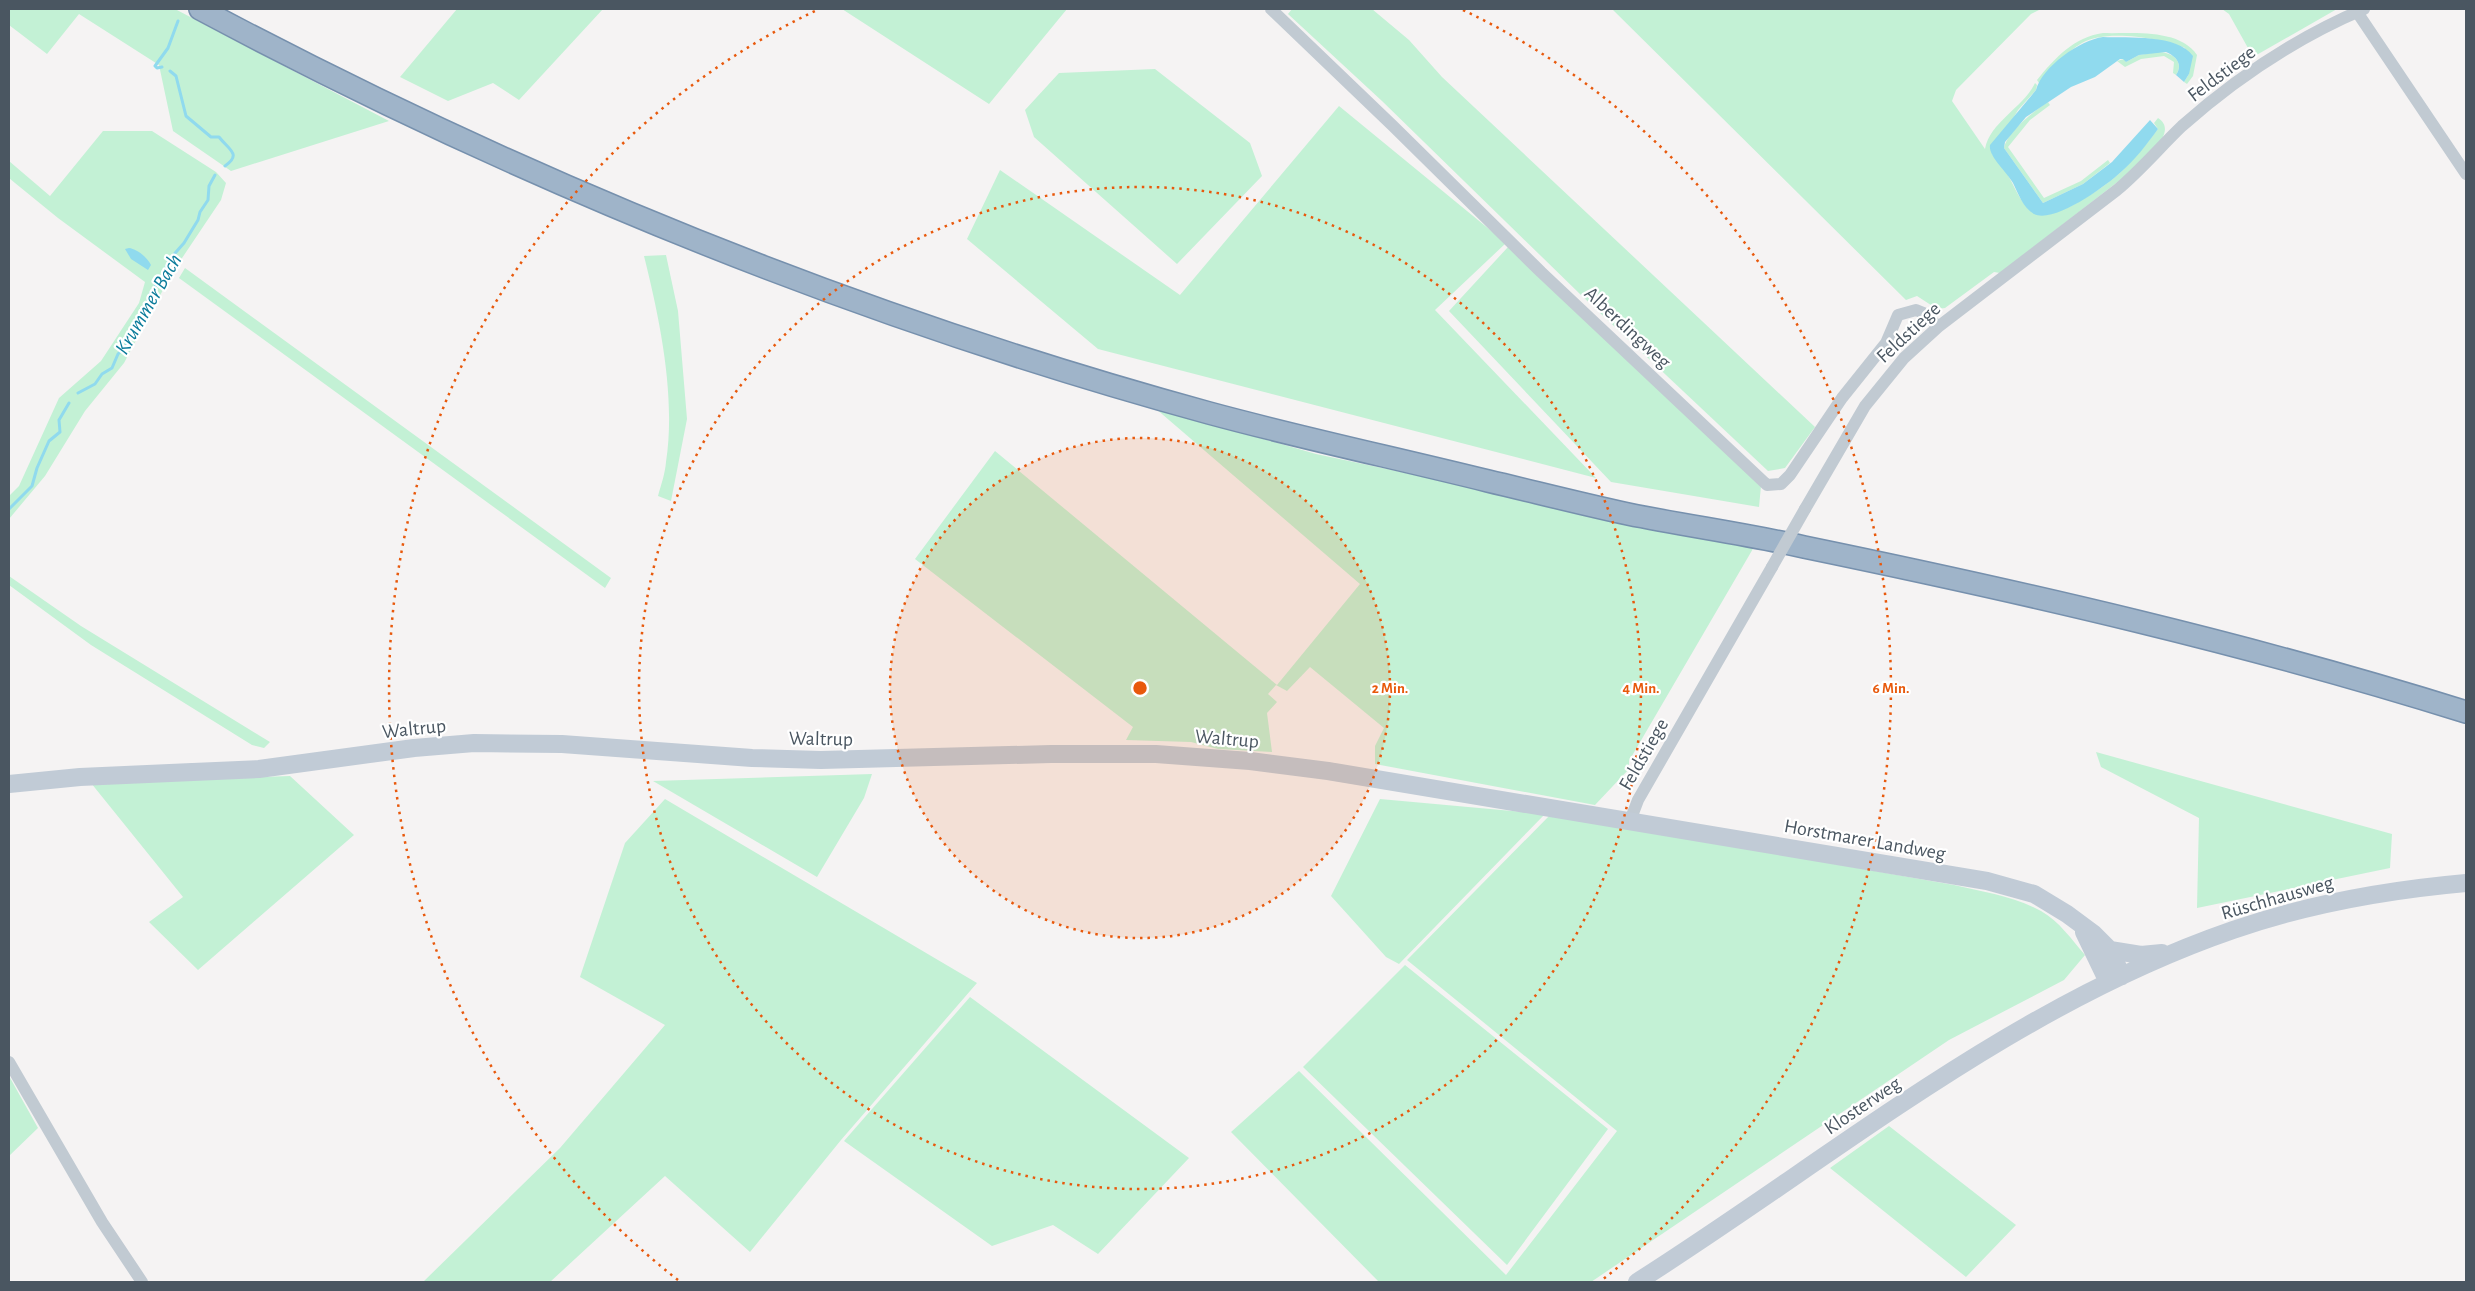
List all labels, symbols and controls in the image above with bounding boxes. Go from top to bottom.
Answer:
street label: Feldstiege [2184,42,2259,106]
water label: Krummer Bach [111,250,186,358]
street label: Alberdingweg [1580,283,1674,373]
street label: Feldstiege [1873,298,1944,367]
centre of rings [1131,679,1149,697]
text: 2 Min. [1372,681,1408,696]
text: 4 Min. [1622,681,1660,696]
text: 6 Min. [1873,681,1909,696]
street label: Feldstiege [1615,715,1672,794]
street label: Waltrup [381,716,447,742]
street label: Waltrup [1194,726,1260,752]
street label: Waltrup [789,728,853,750]
street label: Horstmarer Landweg [1783,816,1947,864]
street label: Rüschhausweg [2219,872,2336,924]
street label: Klosterweg [1821,1073,1904,1138]

